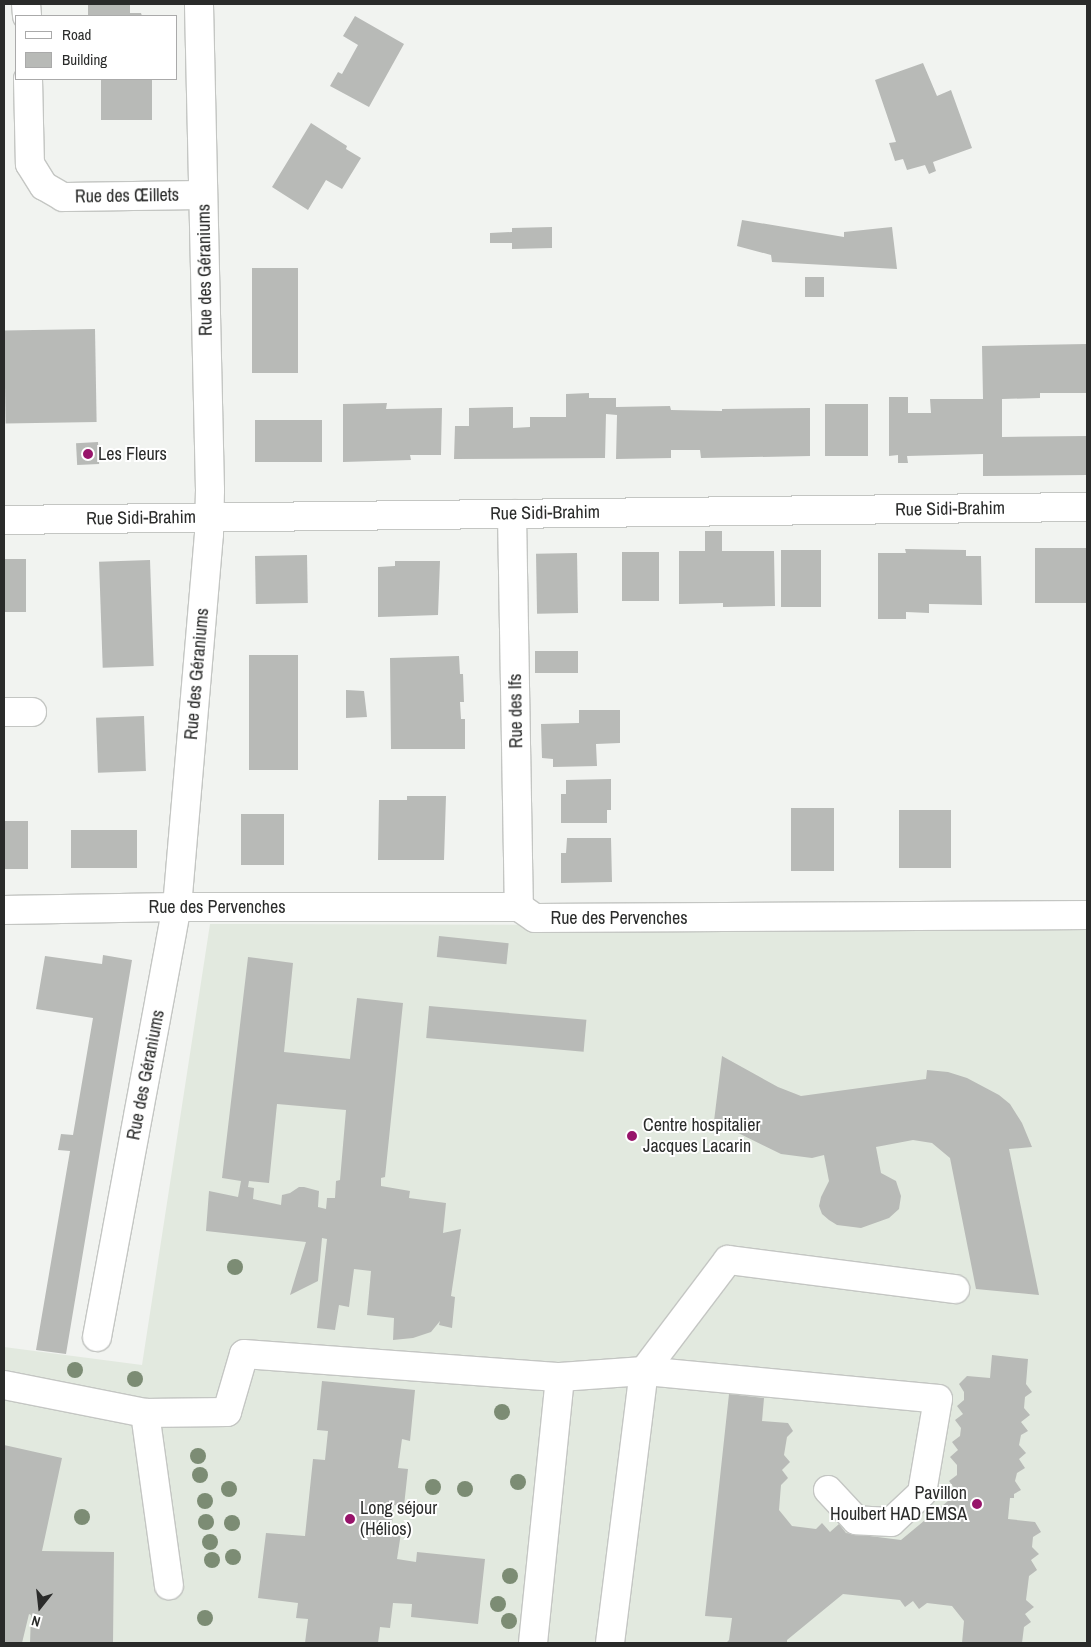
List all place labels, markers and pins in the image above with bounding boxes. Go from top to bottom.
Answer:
place label: Les Fleurs [98,443,167,465]
marker: Les Fleurs [82,448,94,460]
place label: Centre hospitalier Jacques Lacarin [643,1115,760,1158]
marker: Centre hospitalier Jacques Lacarin [625,1129,639,1143]
place label: Pavillon Houlbert HAD EMSA [830,1483,967,1526]
place label: Long séjour (Hélios) [360,1498,437,1540]
marker: Pavillon Houlbert HAD EMSA [971,1498,983,1510]
marker: Long séjour (Hélios) [344,1513,356,1525]

